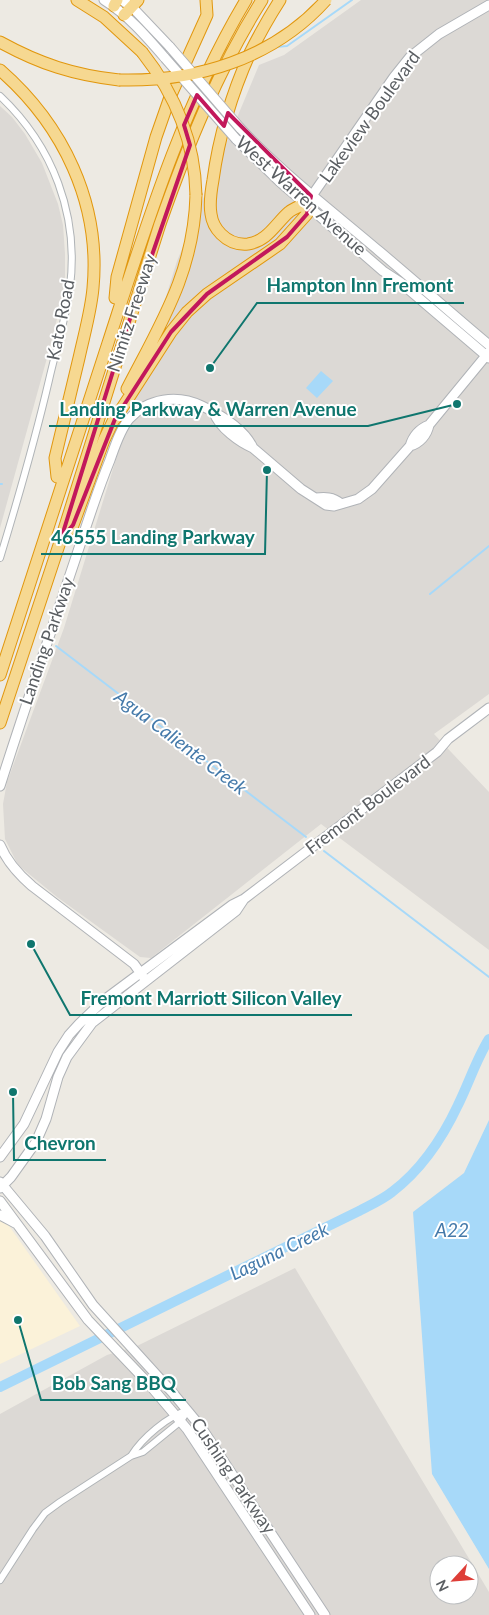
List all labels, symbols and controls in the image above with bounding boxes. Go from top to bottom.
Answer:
street label: Lakeview Boulevard [314,46,424,186]
street label: West Warren Avenue [232,131,372,260]
street label: Nimitz Freeway [102,250,161,374]
callout: Hampton Inn Fremont [257,269,464,303]
text: Hampton Inn Fremont [267,273,453,296]
street label: Kato Road [41,278,79,362]
callout: Landing Parkway & Warren Avenue [49,392,368,426]
text: Landing Parkway & Warren Avenue [59,397,357,420]
callout: 46555 Landing Parkway [41,520,265,554]
text: 46555 Landing Parkway [51,525,256,548]
street label: Landing Parkway [14,573,78,708]
water label: Agua Caliente Creek [110,684,253,799]
street label: Fremont Boulevard [301,750,434,858]
callout: Fremont Marriott Silicon Valley [70,981,352,1015]
text: Fremont Marriott Silicon Valley [80,986,343,1009]
callout: Chevron [14,1126,106,1160]
text: Chevron [24,1131,96,1154]
water label: Laguna Creek [226,1216,333,1284]
water label: A22 [434,1218,469,1241]
callout: Bob Sang BBQ [41,1366,186,1400]
text: Bob Sang BBQ [52,1371,177,1394]
street label: Cushing Parkway [187,1413,281,1538]
north arrow [429,1555,479,1605]
text: N [432,1577,452,1594]

